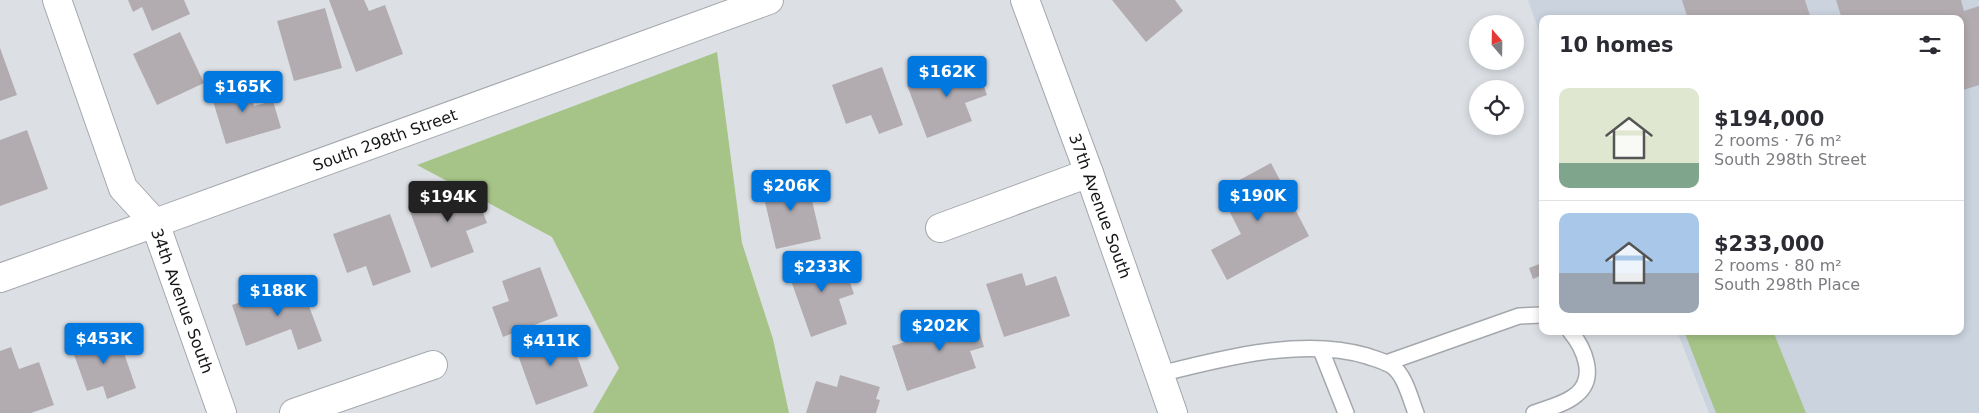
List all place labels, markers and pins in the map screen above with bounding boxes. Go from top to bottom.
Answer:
pin: $162K [912,56,982,98]
pin: $165K [208,70,278,113]
pin: $206K [756,170,826,212]
pin: $194K [413,180,483,223]
pin: $190K [1223,180,1293,222]
pin: $233K [787,250,857,293]
pin: $188K [243,274,313,317]
pin: $202K [905,310,975,352]
pin: $453K [69,322,139,365]
pin: $411K [516,324,586,367]

